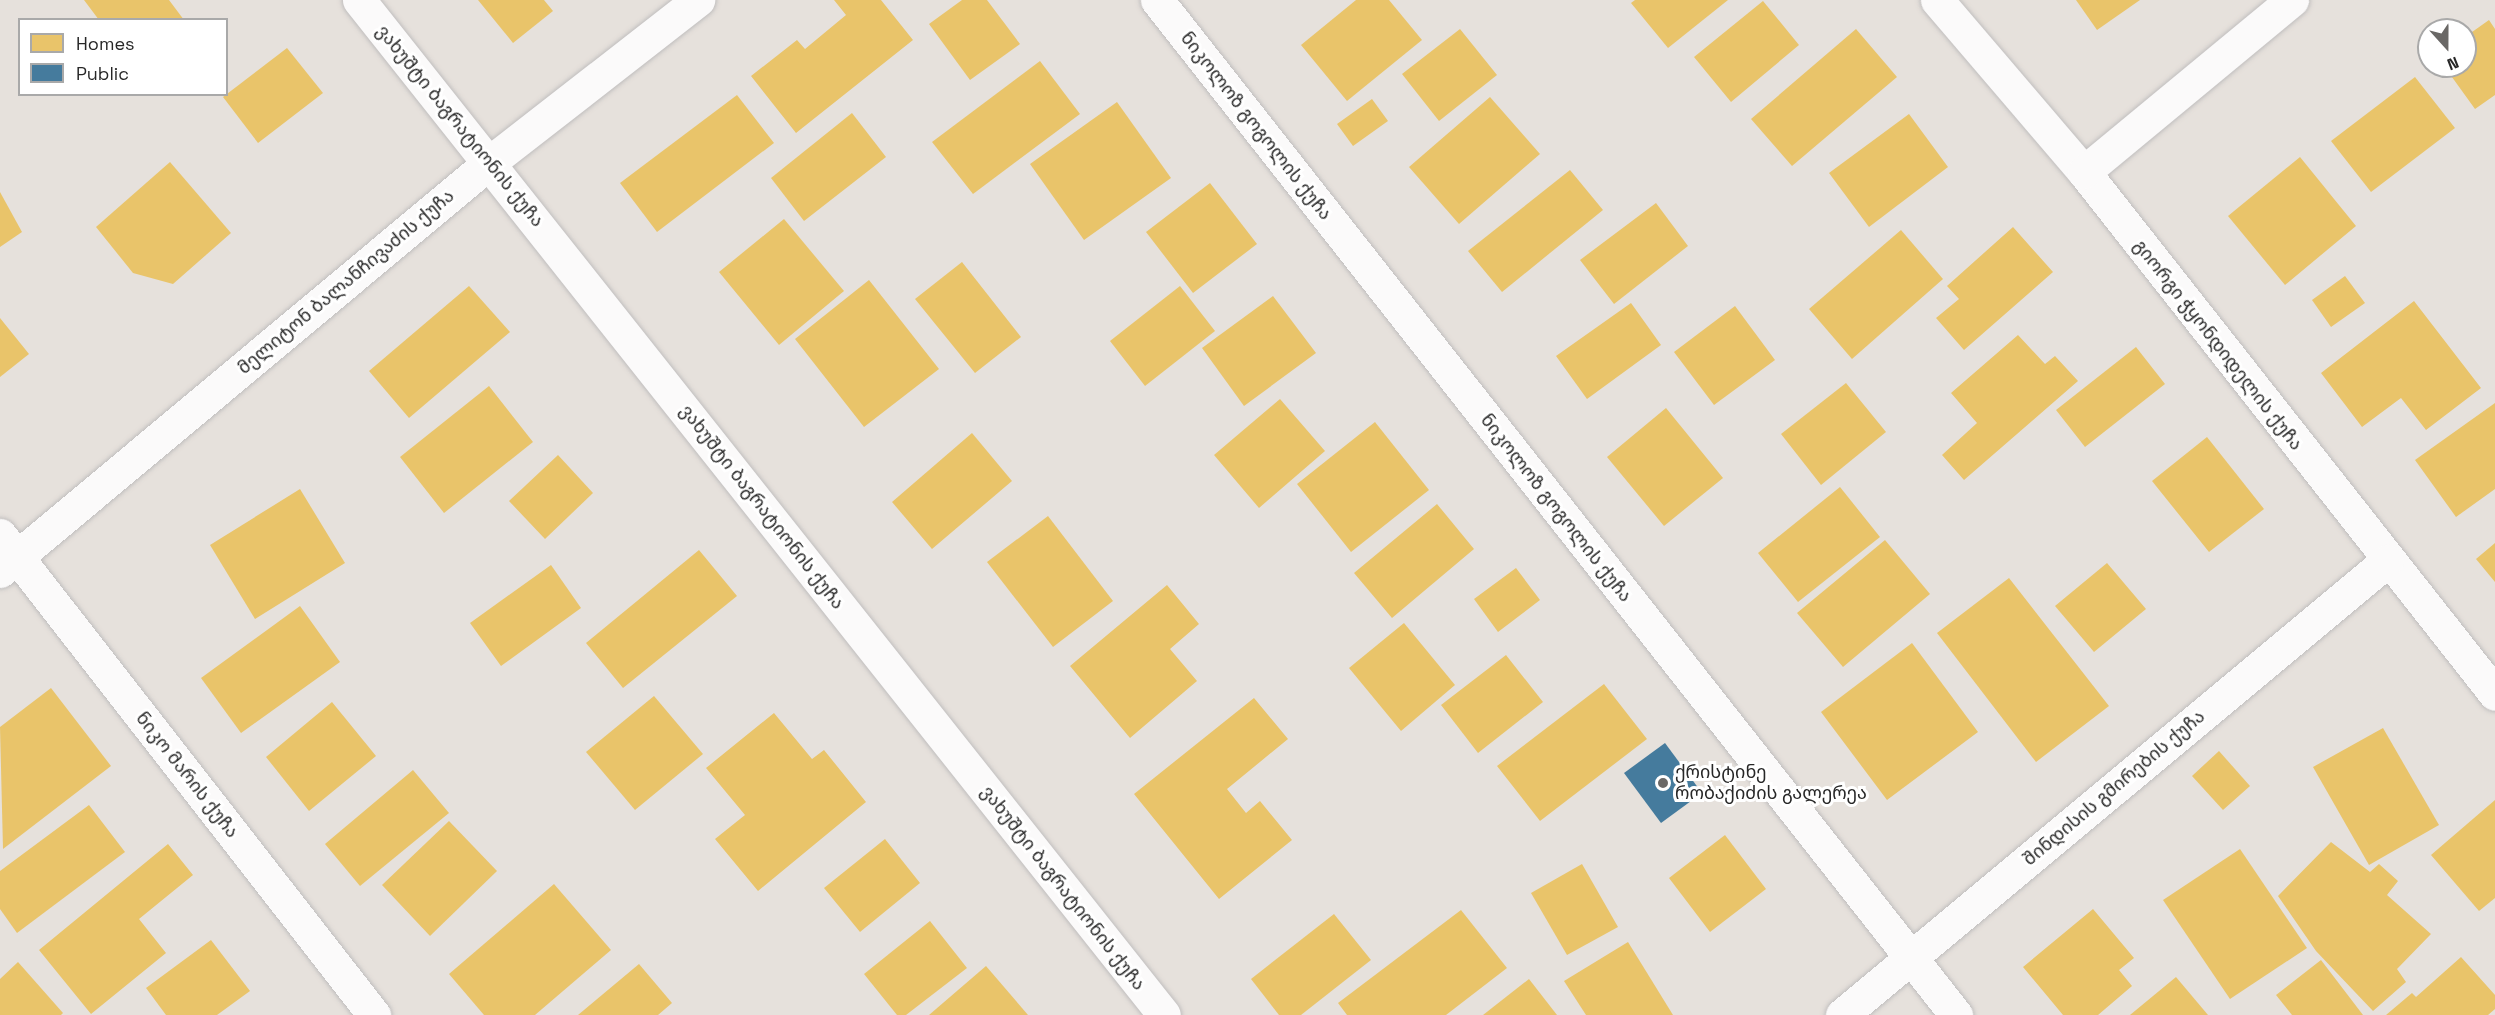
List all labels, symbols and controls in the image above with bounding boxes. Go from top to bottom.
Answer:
legend [18,18,228,96]
north arrow [2417,18,2477,78]
street label: ვახუშტი ბაგრატიონის ქუჩა [372,21,548,231]
street label: ნიკოლოზ გოგოლის ქუჩა [1176,28,1336,224]
text: Homes [76,32,135,55]
text: N [2444,52,2462,75]
text: Public [76,62,129,85]
street label: მელიტონ ბალანჩივაძის ქუჩა [233,185,459,379]
street label: გიორგი ჭყონდიდელის ქუჩა [2129,235,2307,455]
street label: ვახუშტი ბაგრატიონის ქუჩა [675,400,849,614]
street label: ნიკოლოზ გოგოლის ქუჩა [1476,410,1636,606]
street label: შინდისის გმირების ქუჩა [2019,706,2209,870]
street label: ნიკო მარის ქუჩა [131,708,243,842]
place label: ქრისტინე რობაქიძის გალერეა [1675,762,1867,804]
marker: ქრისტინე რობაქიძის გალერეა [1656,776,1670,790]
street label: ვახუშტი ბაგრატიონის ქუჩა [976,781,1150,995]

